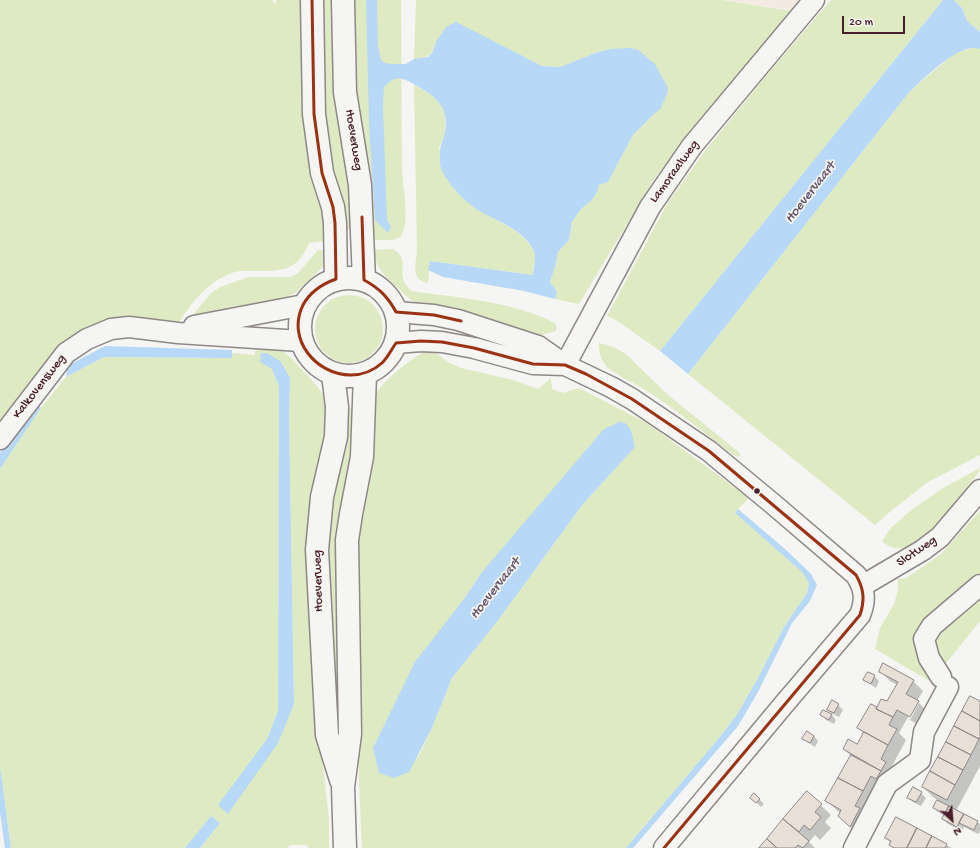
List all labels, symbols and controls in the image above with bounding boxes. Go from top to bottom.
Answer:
scale bar [844,8,907,34]
text: 20 m [849,16,873,30]
street label: Hoeverweg [340,108,366,172]
street label: Lamoraalweg [647,137,703,207]
water label: Hoevervaart [782,159,840,227]
street label: Kalkovensweg [10,352,70,422]
unlabelled marker [752,486,762,496]
street label: Slotweg [894,533,940,571]
street label: Hoeverweg [310,550,328,612]
water label: Hoevervaart [467,555,525,623]
north arrow [932,800,972,840]
text: N [951,824,963,838]

